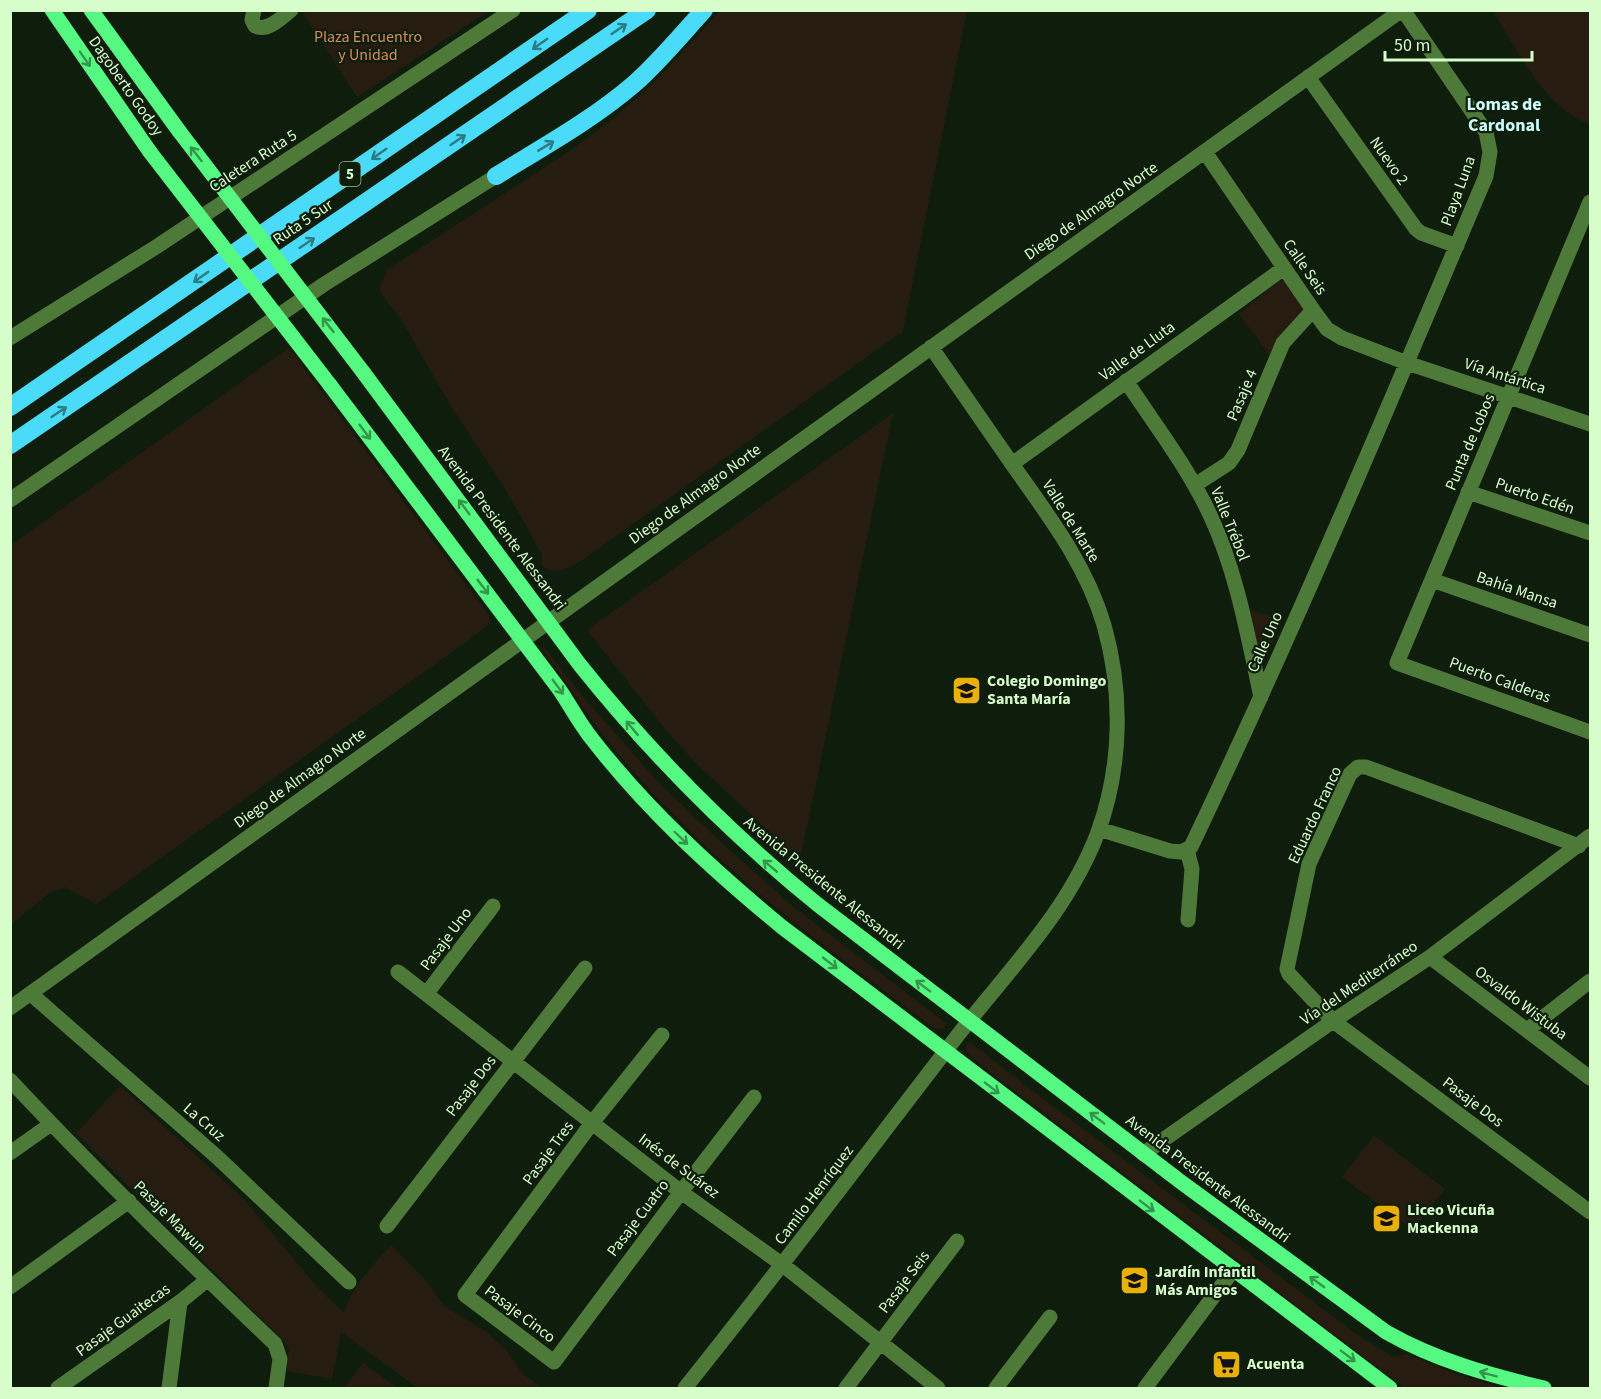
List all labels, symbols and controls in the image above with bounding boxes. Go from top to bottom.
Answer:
one-way arrow [611,23,627,35]
scale bar [1385,24,1532,62]
park label: Plaza Encuentro y Unidad [314,26,422,66]
street label: Dagoberto Godoy [83,32,169,141]
text: 50 m [1394,33,1430,58]
one-way arrow [532,38,548,50]
one-way arrow [79,50,91,66]
district label: Lomas de Cardonal [1466,92,1542,138]
street label: Caletera Ruta 5 [205,124,301,198]
street label: Nuevo 2 [1364,132,1414,190]
one-way arrow [450,133,467,146]
one-way arrow [537,139,554,151]
one-way arrow [190,146,203,162]
one-way arrow [371,148,388,160]
street label: Playa Luna [1435,153,1481,229]
street label: Diego de Almagro Norte [1020,157,1162,265]
road number: 5 [340,162,360,186]
street label: Ruta 5 Sur [269,194,338,250]
street label: Calle Seis [1278,235,1332,300]
one-way arrow [298,237,315,249]
one-way arrow [193,271,210,283]
street label: Valle de Lluta [1095,316,1179,386]
one-way arrow [321,318,334,334]
street label: Vía Antártica [1462,353,1548,399]
street label: Pasaje 4 [1221,366,1263,424]
street label: Punta de Lobos [1440,390,1500,494]
one-way arrow [50,406,67,418]
one-way arrow [359,424,372,440]
street label: Diego de Almagro Norte [624,439,766,549]
street label: Avenida Presidente Alessandri [433,441,571,615]
street label: Puerto Edén [1493,472,1577,520]
street label: Valle de Marte [1037,475,1105,567]
street label: Valle Trébol [1205,484,1255,564]
one-way arrow [457,500,470,516]
street label: Bahía Mansa [1473,566,1561,614]
one-way arrow [477,579,490,595]
street label: Calle Uno [1242,608,1288,676]
street label: Puerto Calderas [1446,651,1554,709]
place label: Colegio Domingo Santa María [987,670,1107,710]
school or university icon: Colegio Domingo Santa María [950,674,982,706]
one-way arrow [552,679,564,695]
one-way arrow [625,721,639,736]
street label: Diego de Almagro Norte [229,723,371,833]
street label: Eduardo Franco [1283,763,1347,867]
street label: Avenida Presidente Alessandri [739,811,909,955]
one-way arrow [673,830,688,845]
one-way arrow [762,859,778,872]
street label: Pasaje Uno [415,903,477,975]
street label: Vía del Mediterráneo [1296,935,1422,1031]
one-way arrow [821,957,837,970]
street label: Osvaldo Wistuba [1470,961,1572,1045]
one-way arrow [916,979,932,992]
street label: Pasaje Dos [441,1051,501,1121]
street label: Pasaje Dos [1438,1072,1508,1132]
one-way arrow [984,1081,1000,1094]
street label: La Cruz [178,1098,230,1147]
street label: Avenida Presidente Alessandri [1121,1110,1295,1248]
one-way arrow [1089,1112,1105,1125]
street label: Pasaje Tres [517,1116,579,1189]
street label: Inés de Suárez [634,1128,724,1204]
street label: Camilo Henríquez [769,1141,859,1249]
street label: Pasaje Cuatro [602,1175,674,1261]
street label: Pasaje Mawun [129,1176,211,1258]
one-way arrow [1139,1199,1155,1212]
place label: Liceo Vicuña Mackenna [1407,1199,1495,1239]
school or university icon: Liceo Vicuña Mackenna [1370,1203,1402,1235]
street label: Pasaje Seis [873,1246,935,1318]
place label: Jardín Infantil Más Amigos [1155,1261,1256,1301]
school or university icon: Jardín Infantil Más Amigos [1118,1265,1150,1297]
one-way arrow [1310,1276,1326,1289]
street label: Pasaje Guaitecas [71,1278,175,1362]
street label: Pasaje Cinco [480,1280,560,1348]
supermarket icon: Acuenta [1210,1348,1242,1380]
one-way arrow [1339,1350,1355,1362]
place label: Acuenta [1246,1353,1304,1375]
one-way arrow [1478,1368,1497,1379]

